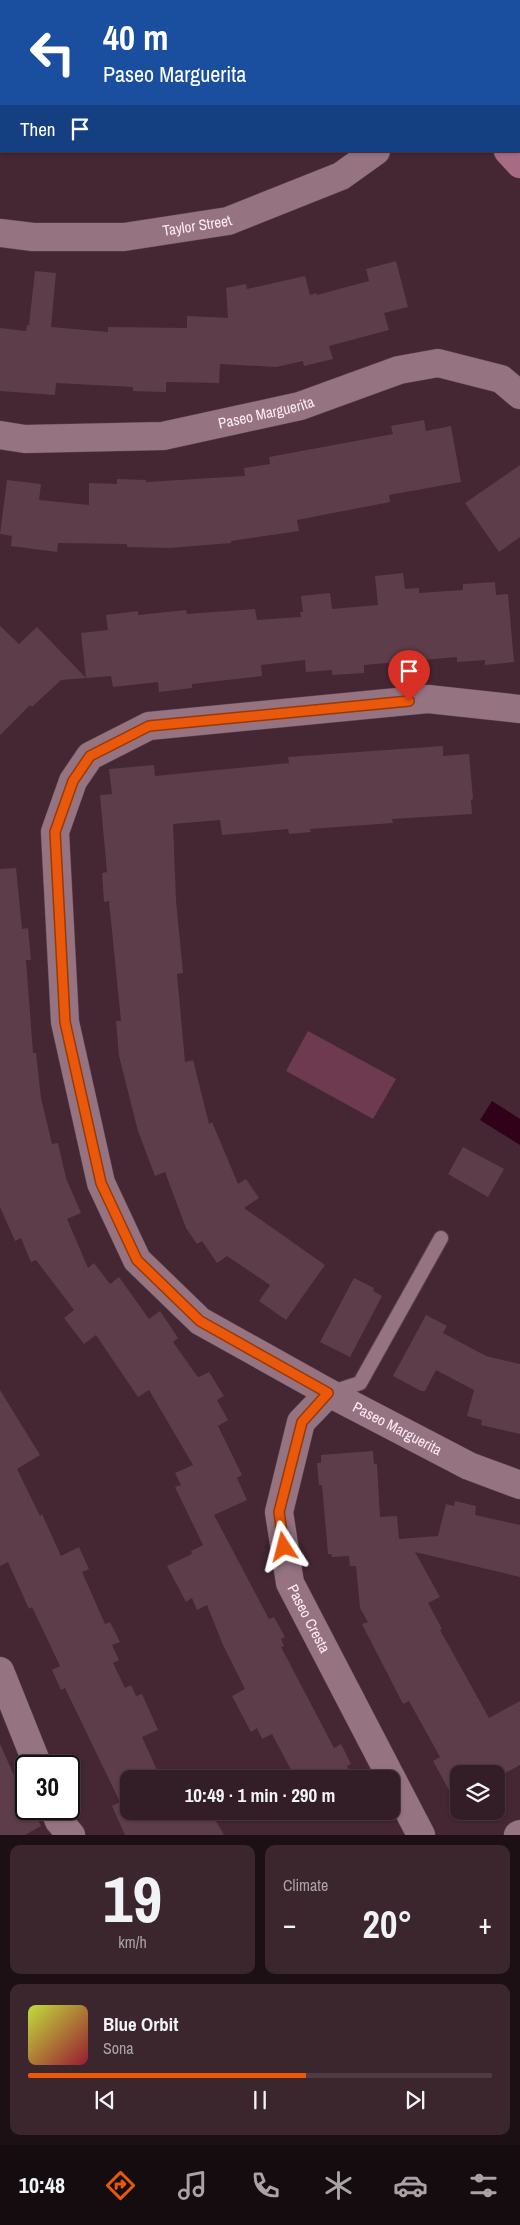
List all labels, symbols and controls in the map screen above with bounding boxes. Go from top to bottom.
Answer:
text: 40 m [103,14,168,61]
icon: left [20,20,85,85]
text: Paseo Marguerita [103,59,246,89]
icon: arrive [66,115,94,143]
text: Then [20,116,56,142]
street label: Taylor Street [161,209,235,241]
street label: Paseo Marguerita [216,391,317,434]
pin [388,650,430,701]
icon: arrive [395,657,423,685]
street label: Paseo Marguerita [349,1396,446,1460]
position arrow [257,1520,309,1572]
street label: Paseo Cresta [282,1580,336,1657]
speed limit sign: 30 [15,1755,80,1820]
map controls [450,1765,505,1820]
button: layers [450,1765,505,1820]
text: 10:49 · 1 min · 290 m [185,1782,335,1808]
text: 19 [103,1855,162,1942]
text: Climate [283,1874,328,1896]
text: 20° [363,1899,412,1950]
text: − [283,1905,296,1943]
text: + [479,1905,492,1943]
text: km/h [118,1931,147,1953]
text: Blue Orbit [103,2011,178,2037]
text: Sona [103,2037,134,2059]
icon: previous [91,2086,119,2114]
icon: pause [246,2086,274,2114]
icon: next [401,2086,429,2114]
icon: directions [103,2168,138,2203]
icon: music [175,2168,210,2203]
icon: phone [248,2168,283,2203]
icon: climate [321,2168,356,2203]
icon: car [393,2168,428,2203]
icon: filters [466,2168,501,2203]
text: 10:48 [19,2170,65,2200]

